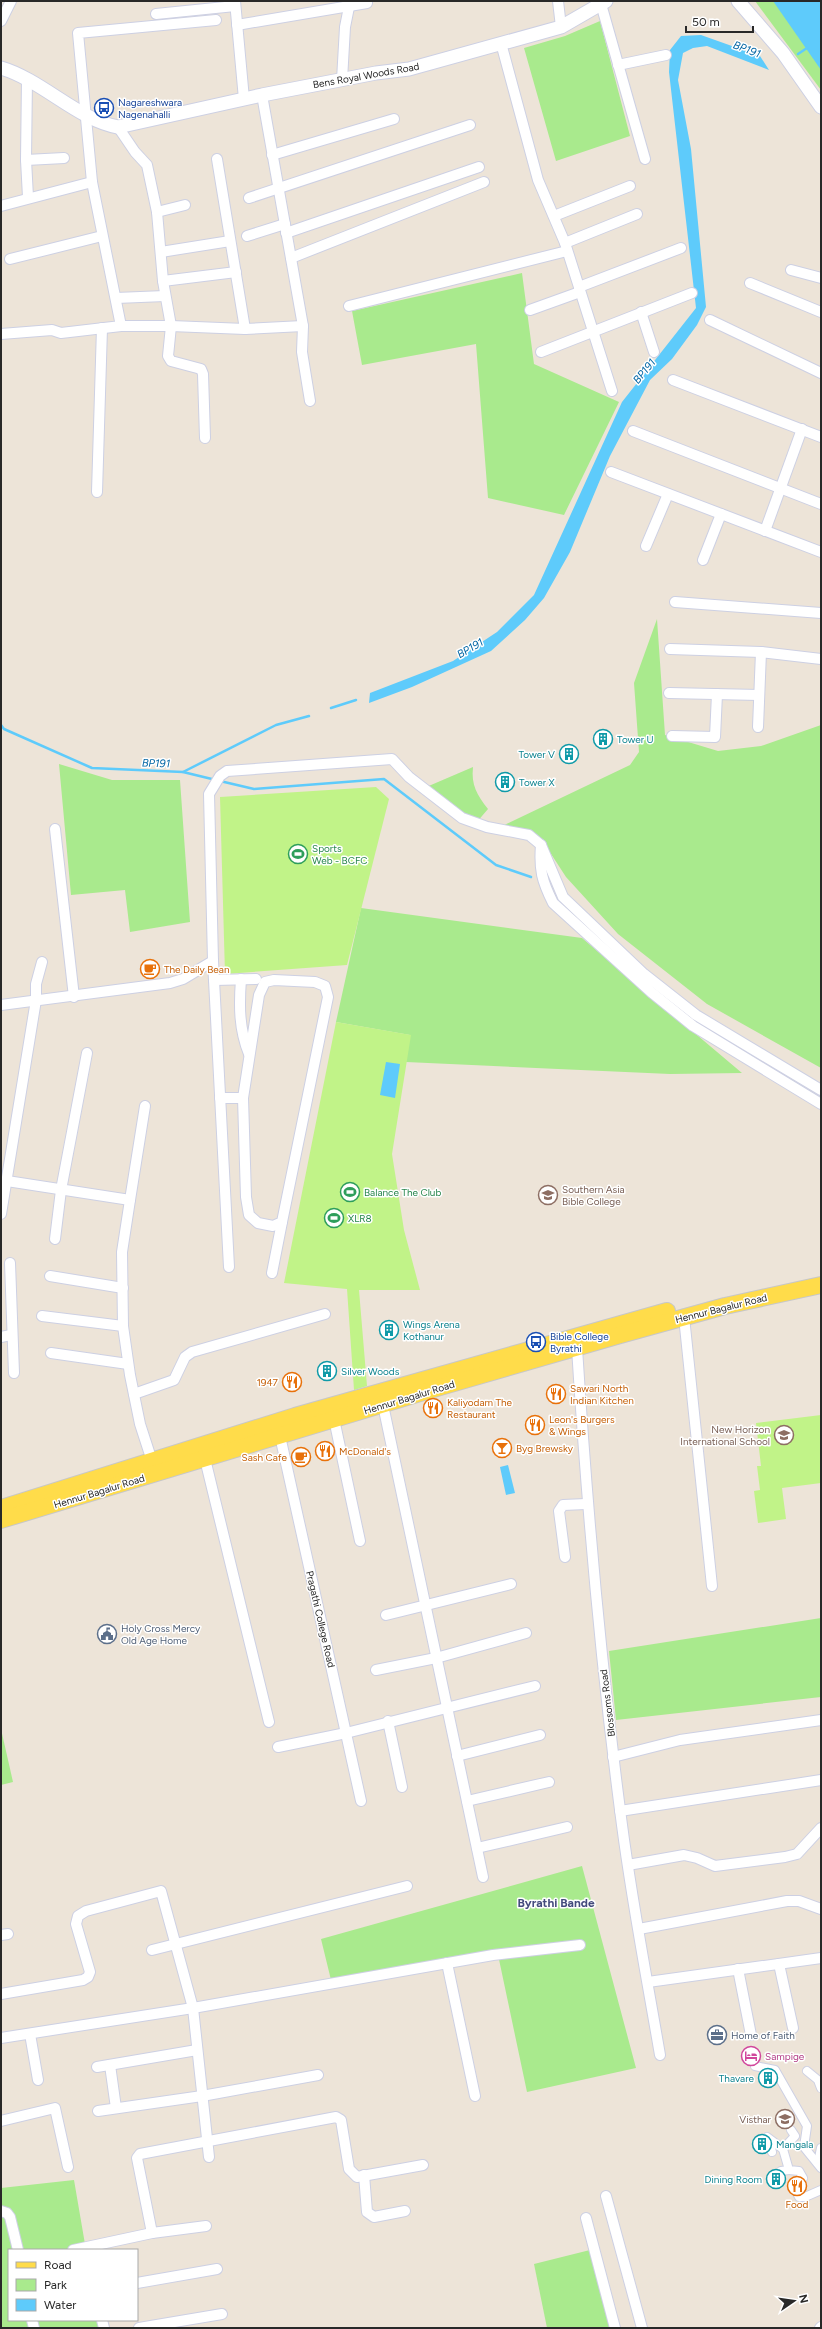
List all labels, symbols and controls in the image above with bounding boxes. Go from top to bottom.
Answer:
scale bar [686,8,753,34]
text: 50 m [692,15,720,29]
water label: BP191 [731,38,763,61]
street label: Bens Royal Woods Road [312,60,420,91]
place label: Nagareshwara Nagenahalli [118,96,182,121]
bus stop icon: Nagareshwara Nagenahalli [93,97,115,119]
water label: BP191 [630,356,659,386]
water label: BP191 [455,635,486,661]
building icon: Tower U [592,728,614,750]
place label: Tower U [617,733,654,746]
building icon: Tower V [558,743,580,765]
place label: Tower V [518,748,555,761]
water label: BP191 [142,757,171,771]
building icon: Tower X [494,771,516,793]
place label: Tower X [519,776,556,789]
place label: Sports Web - BCFC [312,842,368,867]
sports icon: Sports Web - BCFC [287,843,309,865]
cafe icon: The Daily Bean [139,958,161,980]
place label: The Daily Bean [164,963,230,976]
sports icon: Balance The Club [339,1181,361,1203]
place label: Southern Asia Bible College [562,1183,625,1208]
school or university icon: Southern Asia Bible College [537,1184,559,1206]
place label: Balance The Club [364,1186,441,1199]
sports icon: XLR8 [323,1207,345,1229]
place label: XLR8 [348,1212,372,1225]
street label: Hennur Bagalur Road [674,1291,769,1326]
place label: Wings Arena Kothanur [403,1318,460,1343]
building icon: Wings Arena Kothanur [378,1319,400,1341]
place label: Bible College Byrathi [550,1330,609,1355]
bus stop icon: Bible College Byrathi [525,1331,547,1353]
building icon: Silver Woods [316,1360,338,1382]
place label: Silver Woods [341,1365,400,1378]
restaurant icon: 1947 [281,1371,303,1393]
place label: 1947 [257,1376,279,1389]
street label: Hennur Bagalur Road [362,1377,456,1417]
place label: Sawari North Indian Kitchen [570,1382,634,1407]
restaurant icon: Sawari North Indian Kitchen [545,1383,567,1405]
place label: Kaliyodam The Restaurant [447,1396,513,1421]
restaurant icon: Kaliyodam The Restaurant [422,1397,444,1419]
place label: Leon's Burgers & Wings [549,1413,615,1438]
restaurant icon: Leon's Burgers & Wings [524,1414,546,1436]
place label: New Horizon International School [680,1423,770,1448]
school or university icon: New Horizon International School [773,1424,795,1446]
bar icon: Byg Brewsky [491,1437,513,1459]
restaurant icon: McDonald's [314,1440,336,1462]
place label: Byg Brewsky [516,1442,574,1455]
place label: McDonald's [339,1445,391,1458]
cafe icon: Sash Cafe [290,1446,312,1468]
place label: Sash Cafe [242,1451,288,1464]
street label: Hennur Bagalur Road [52,1471,146,1511]
street label: Pragathi College Road [303,1569,338,1669]
place label: Holy Cross Mercy Old Age Home [121,1622,201,1647]
public building icon: Holy Cross Mercy Old Age Home [96,1623,118,1645]
street label: Blossoms Road [597,1668,618,1737]
district label: Byrathi Bande [517,1896,595,1910]
office icon: Home of Faith [706,2024,728,2046]
place label: Home of Faith [731,2029,795,2042]
hotel icon: Sampige [740,2045,762,2067]
place label: Sampige [765,2050,805,2063]
building icon: Thavare [757,2067,779,2089]
place label: Thavare [719,2072,755,2085]
school or university icon: Visthar [774,2108,796,2130]
place label: Visthar [739,2113,772,2126]
building icon: Mangala [751,2133,773,2155]
place label: Mangala [776,2138,813,2151]
building icon: Dining Room [765,2168,787,2190]
place label: Dining Room [705,2173,762,2186]
restaurant icon: Food [786,2175,808,2197]
place label: Food [786,2198,809,2211]
legend [8,2249,138,2321]
text: Road [44,2258,72,2272]
text: Park [44,2278,67,2292]
north arrow [774,2281,814,2321]
text: N [796,2293,811,2304]
text: Water [44,2298,76,2312]

